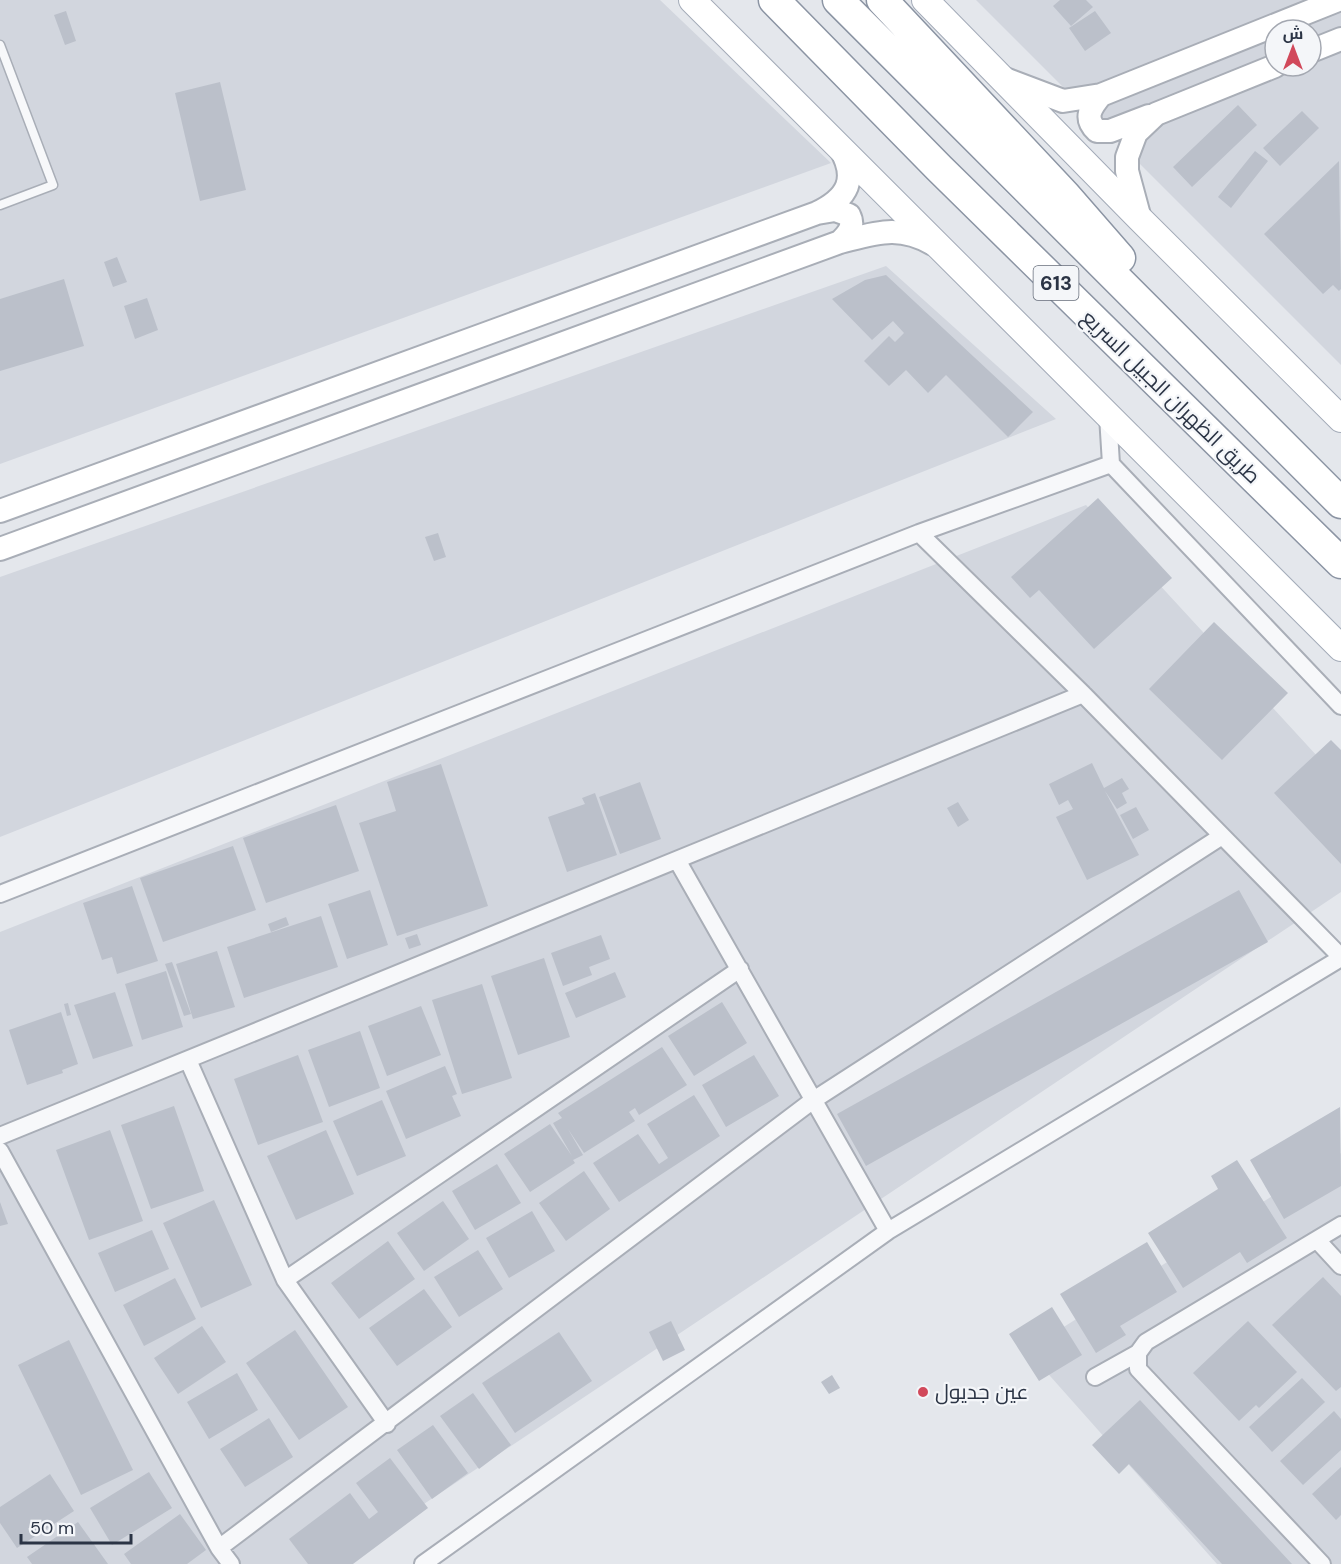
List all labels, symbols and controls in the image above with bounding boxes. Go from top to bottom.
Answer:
north arrow [1263,18,1323,78]
text: ش [1283,23,1303,44]
road number: 613 [1034,266,1078,300]
street label: طريق الظهران الجبيل السريع [1075,304,1267,490]
place label: عين جديول [935,1378,1029,1406]
marker: عين جديول [916,1385,930,1399]
scale bar [21,1507,130,1545]
text: 50 m [30,1516,74,1540]

